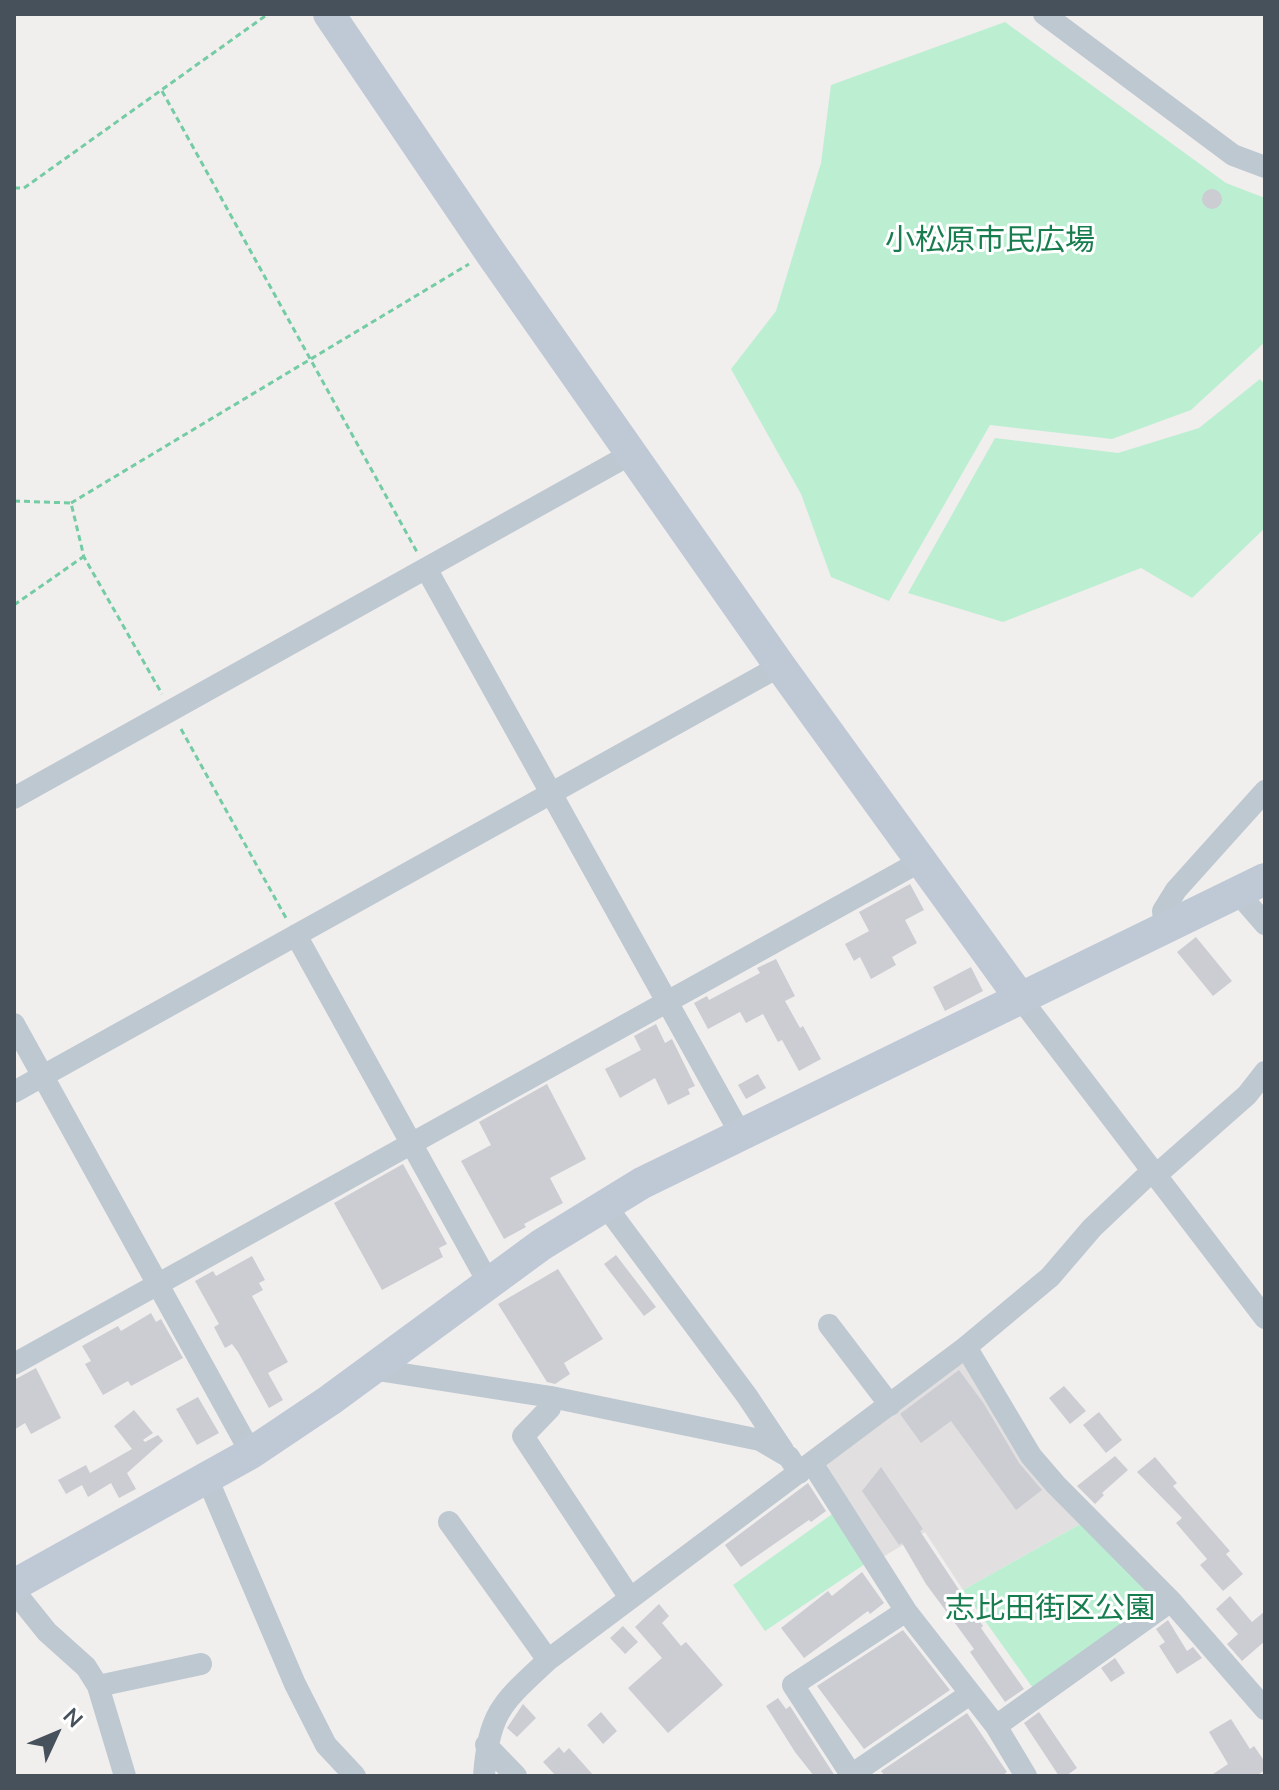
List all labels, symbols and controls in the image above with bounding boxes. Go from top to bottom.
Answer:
park label: 小松原市民広場 [885,223,1095,259]
park label: 志比田街区公園 [945,1591,1155,1627]
north arrow [16,1694,96,1774]
text: N [57,1702,89,1733]

